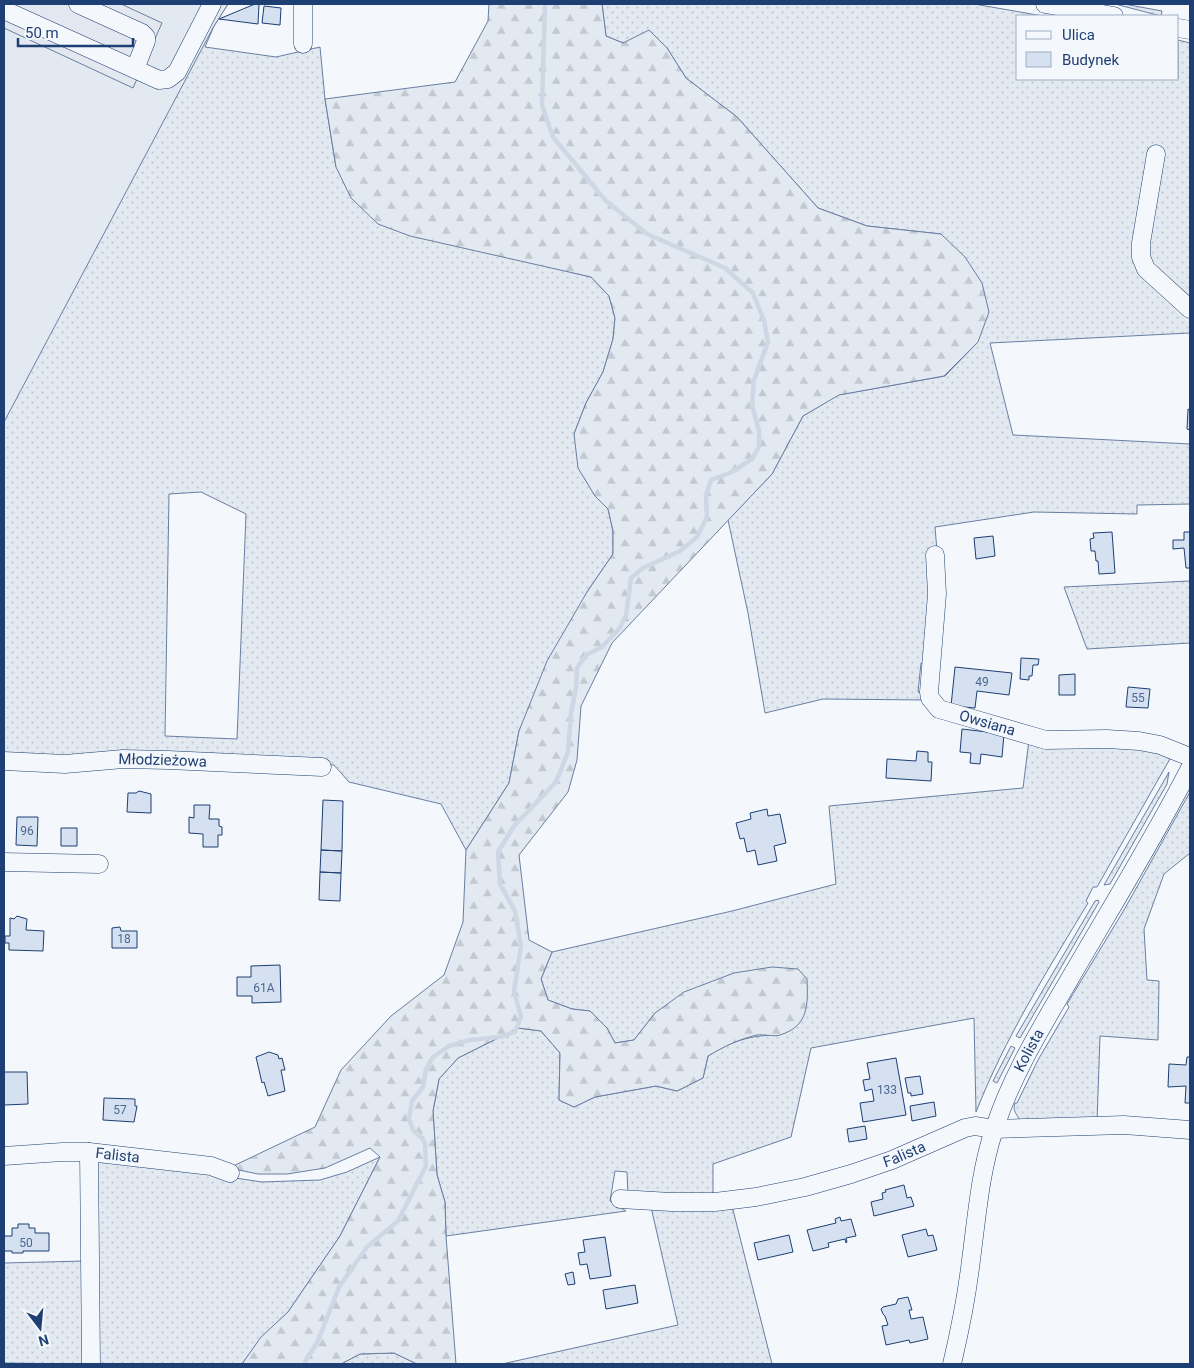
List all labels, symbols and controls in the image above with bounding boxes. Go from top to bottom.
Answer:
scale bar [18,15,132,47]
legend [1016,15,1179,80]
text: 50 m [25,24,59,42]
text: Ulica [1062,26,1095,44]
text: Budynek [1062,51,1119,69]
house number: 49 [975,675,989,689]
house number: 55 [1131,691,1145,705]
street label: Owsiana [957,706,1018,740]
street label: Młodzieżowa [118,750,207,771]
house number: 96 [20,824,34,838]
house number: 18 [117,932,131,946]
house number: 61A [253,981,275,995]
street label: Kolista [1010,1026,1048,1075]
house number: 133 [877,1083,897,1097]
house number: 57 [113,1103,127,1117]
street label: Falista [881,1137,928,1171]
street label: Falista [95,1144,141,1167]
house number: 50 [19,1236,33,1250]
north arrow [15,1303,65,1353]
text: N [37,1331,51,1350]

